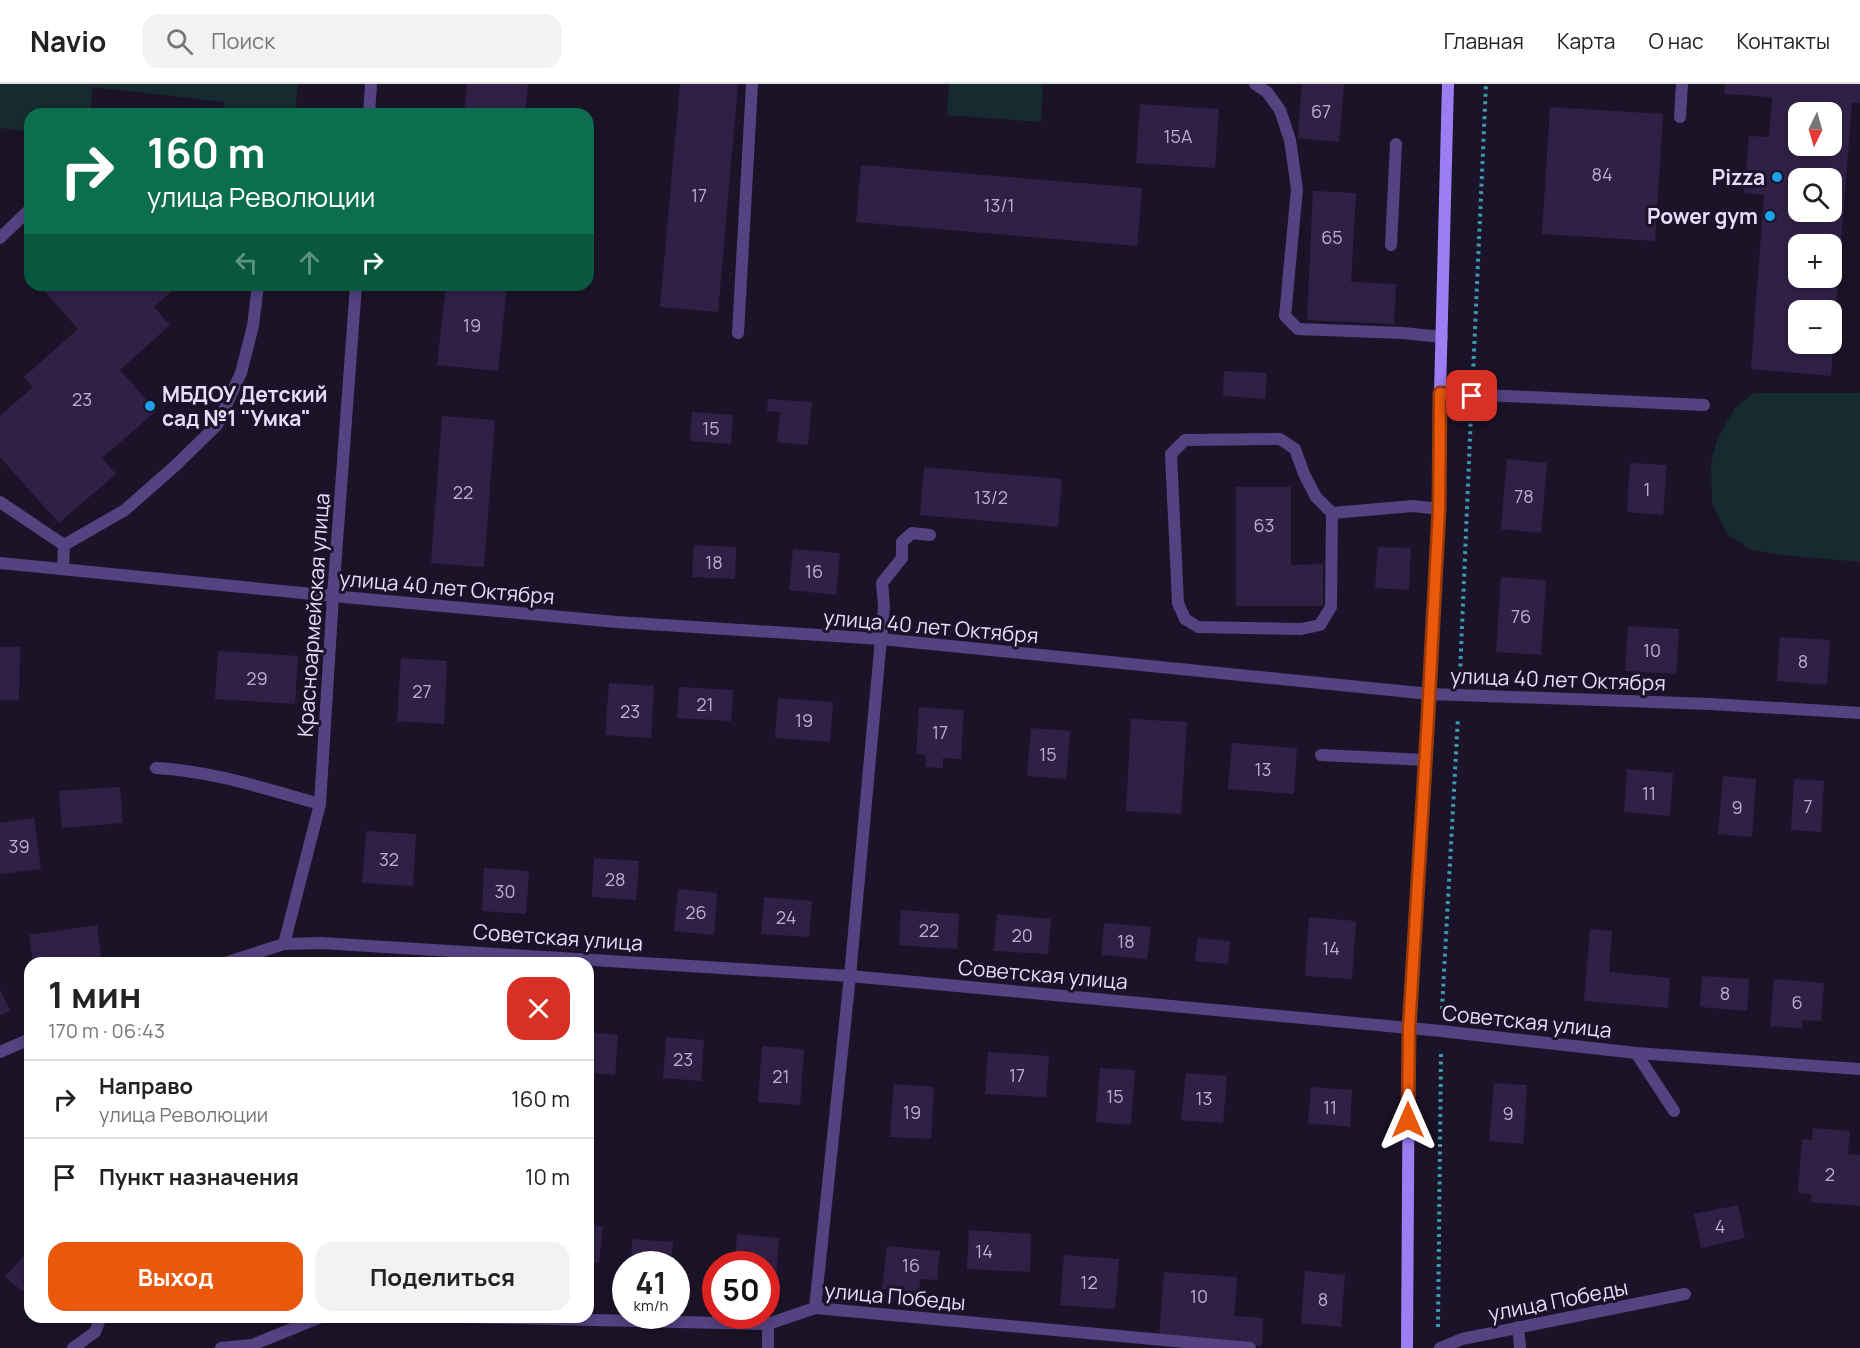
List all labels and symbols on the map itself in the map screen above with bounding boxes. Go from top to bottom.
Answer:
house number: 67 [1311,99,1331,123]
north arrow [1788,102,1842,156]
house number: 15А [1164,124,1193,148]
house number: 84 [1591,162,1613,186]
place label: Pizza [1712,163,1765,191]
marker: Pizza [1770,170,1784,184]
house number: 17 [691,183,707,207]
house number: 13/1 [984,193,1014,217]
place label: Power gym [1647,202,1758,230]
marker: Power gym [1763,209,1777,223]
house number: 65 [1321,225,1343,249]
house number: 19 [463,313,481,337]
pin [1446,370,1497,421]
place label: МБДОУ Детский сад №1 "Умка" [162,380,327,432]
house number: 23 [72,387,92,411]
marker: МБДОУ Детский сад №1 "Умка" [143,399,157,413]
house number: 15 [702,416,720,440]
house number: 1 [1643,477,1651,501]
house number: 22 [453,480,473,504]
house number: 78 [1514,484,1534,508]
house number: 13/2 [974,485,1008,509]
street label: Красноармейская улица [290,492,336,738]
house number: 63 [1253,513,1275,537]
house number: 18 [705,550,723,574]
house number: 16 [805,559,823,583]
street label: улица 40 лет Октября [338,564,556,610]
street label: улица 40 лет Октября [822,603,1040,649]
house number: 76 [1511,604,1531,628]
house number: 10 [1643,638,1661,662]
house number: 8 [1798,649,1808,673]
street label: улица 40 лет Октября [1450,661,1666,697]
house number: 29 [246,666,268,690]
house number: 27 [412,679,432,703]
house number: 21 [696,692,714,716]
house number: 23 [620,699,640,723]
house number: 19 [795,708,813,732]
house number: 17 [932,720,948,744]
house number: 15 [1039,742,1057,766]
house number: 13 [1255,757,1271,781]
house number: 11 [1642,781,1656,805]
house number: 7 [1803,794,1813,818]
house number: 9 [1731,795,1743,819]
house number: 39 [8,834,30,858]
house number: 32 [379,847,399,871]
house number: 28 [605,867,625,891]
house number: 30 [495,879,515,903]
house number: 26 [685,900,707,924]
house number: 24 [776,905,796,929]
street label: Советская улица [472,917,644,957]
house number: 22 [919,918,939,942]
house number: 20 [1011,923,1033,947]
house number: 18 [1117,929,1135,953]
house number: 14 [1322,936,1340,960]
street label: Советская улица [957,953,1129,995]
house number: 8 [1720,981,1730,1005]
house number: 6 [1791,990,1803,1014]
street label: Советская улица [1441,998,1613,1044]
house number: 23 [673,1047,693,1071]
house number: 17 [1009,1063,1025,1087]
house number: 21 [772,1064,790,1088]
house number: 15 [1106,1084,1124,1108]
house number: 13 [1196,1086,1212,1110]
position arrow [1376,1088,1440,1152]
house number: 11 [1323,1095,1337,1119]
house number: 19 [903,1100,921,1124]
house number: 9 [1502,1101,1514,1125]
house number: 2 [1825,1162,1835,1186]
house number: 4 [1715,1214,1725,1238]
house number: 14 [975,1239,993,1263]
speed limit sign: 50 [702,1251,780,1329]
house number: 16 [902,1253,920,1277]
house number: 12 [1080,1270,1098,1294]
street label: улица Победы [1486,1273,1630,1327]
street label: улица Победы [823,1276,967,1316]
house number: 10 [1190,1284,1208,1308]
house number: 8 [1318,1287,1328,1311]

